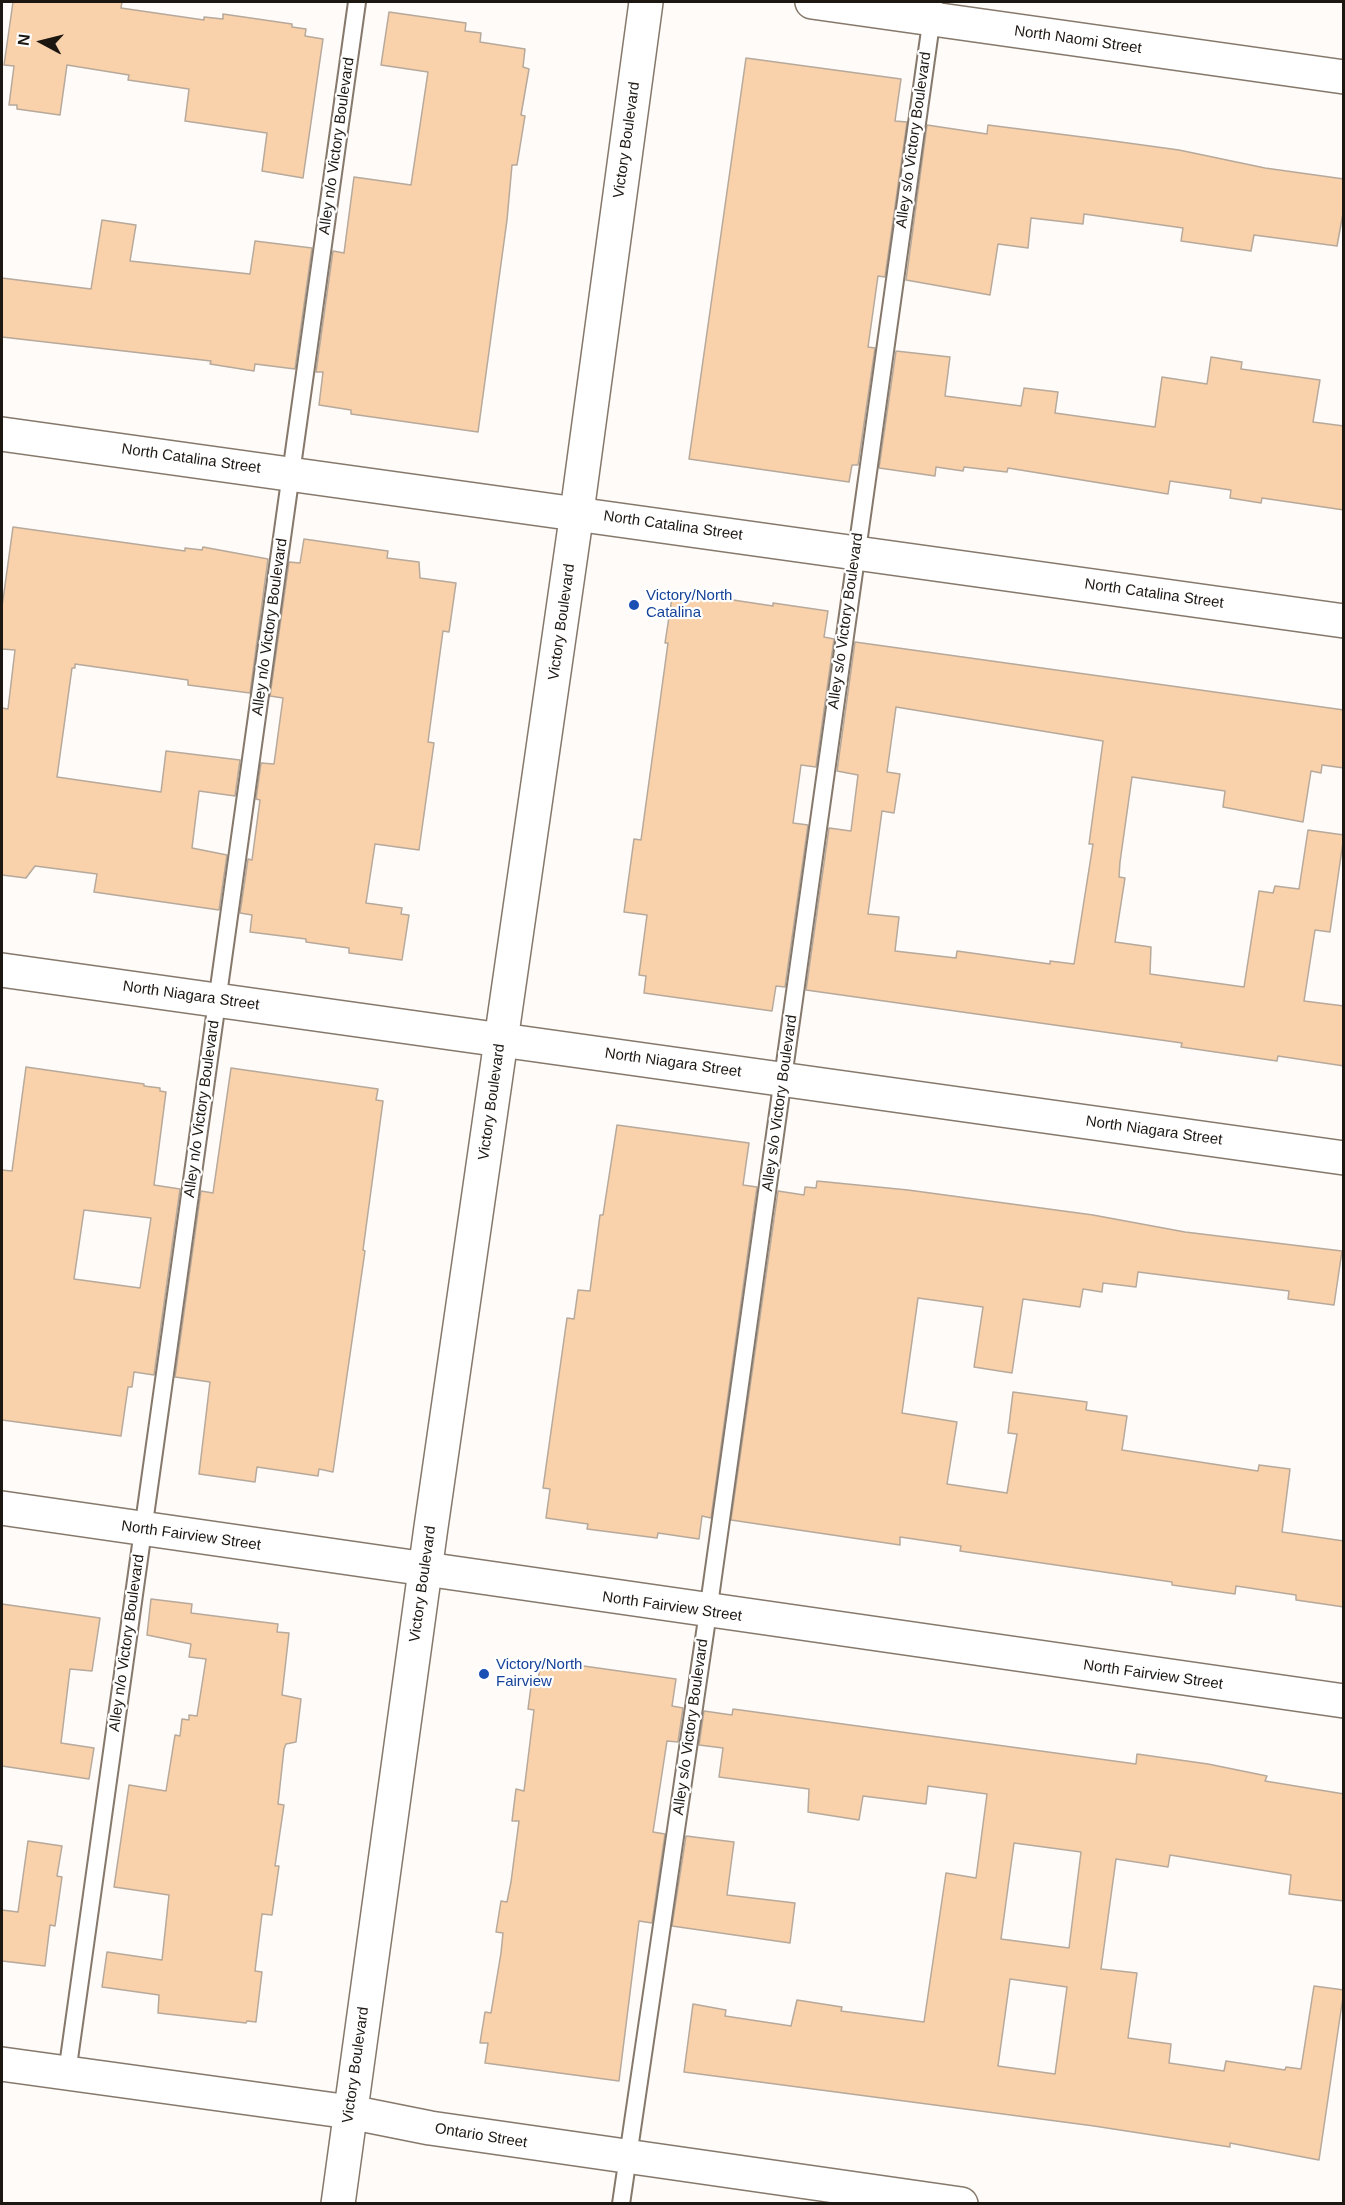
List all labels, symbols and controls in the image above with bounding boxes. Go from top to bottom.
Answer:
north arrow [12,12,72,72]
street label: North Naomi Street [1013,22,1143,58]
text: N [14,33,33,47]
street label: Alley s/o Victory Boulevard [893,51,935,229]
street label: Alley n/o Victory Boulevard [316,56,358,236]
street label: Victory Boulevard [610,81,644,199]
street label: North Catalina Street [120,440,262,478]
street label: North Catalina Street [602,507,744,545]
street label: Alley s/o Victory Boulevard [825,532,867,710]
street label: Alley n/o Victory Boulevard [249,537,291,717]
street label: Victory Boulevard [545,563,579,681]
street label: North Catalina Street [1083,575,1225,613]
place label: Victory/North Catalina [646,587,732,622]
marker: Victory/North Catalina [627,598,641,612]
street label: North Niagara Street [122,978,260,1014]
street label: Alley s/o Victory Boulevard [759,1014,801,1192]
street label: Alley n/o Victory Boulevard [181,1019,223,1199]
street label: Victory Boulevard [475,1043,509,1161]
street label: North Niagara Street [604,1045,742,1081]
street label: North Niagara Street [1085,1113,1223,1149]
street label: North Fairview Street [120,1517,262,1555]
street label: Victory Boulevard [406,1525,440,1643]
street label: Alley n/o Victory Boulevard [106,1553,148,1733]
street label: North Fairview Street [601,1588,743,1626]
street label: Alley s/o Victory Boulevard [670,1638,712,1816]
place label: Victory/North Fairview [496,1656,582,1691]
street label: North Fairview Street [1082,1656,1224,1694]
marker: Victory/North Fairview [477,1667,491,1681]
street label: Victory Boulevard [339,2006,373,2124]
street label: Ontario Street [433,2120,529,2152]

